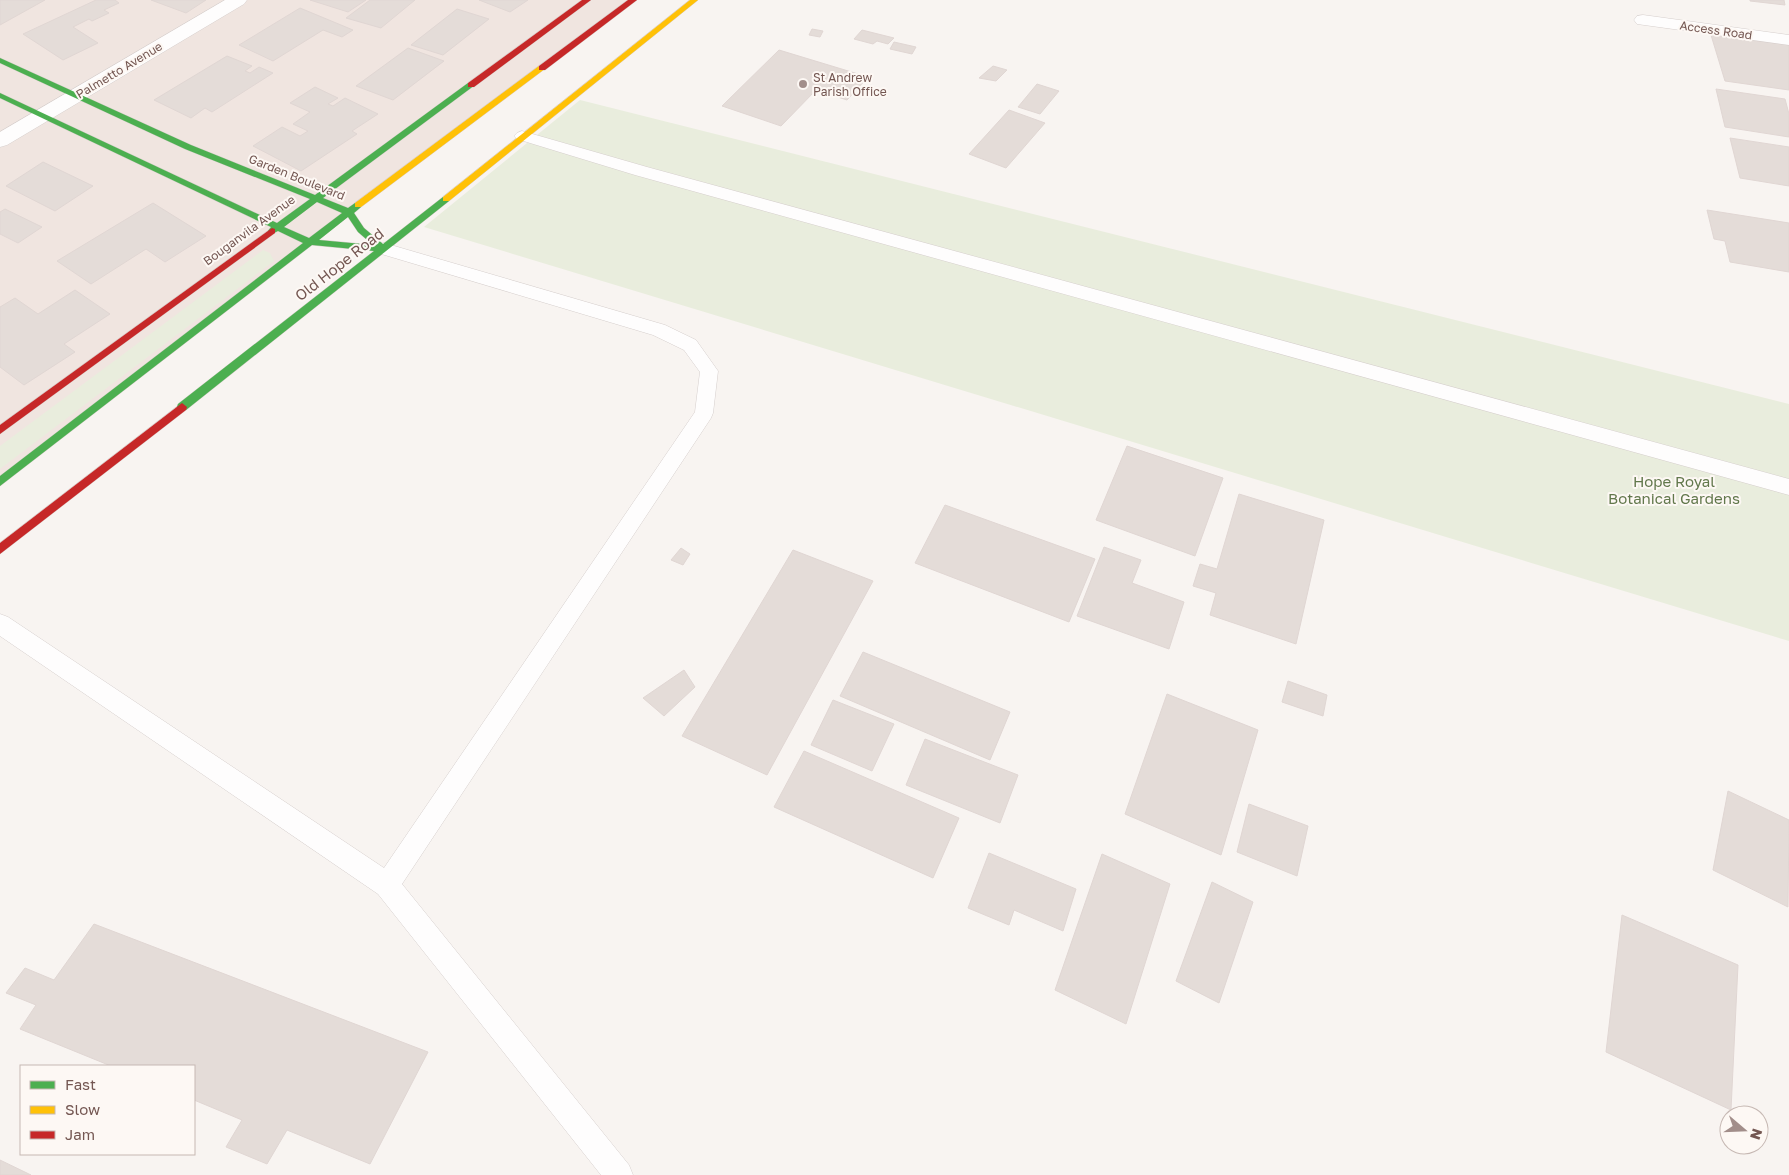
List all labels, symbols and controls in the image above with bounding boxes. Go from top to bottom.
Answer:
street label: Access Road [1679,17,1753,43]
street label: Palmetto Avenue [73,38,165,102]
place label: St Andrew Parish Office [813,70,887,99]
marker: St Andrew Parish Office [797,78,809,90]
street label: Garden Boulevard [247,151,347,203]
street label: Bouganvila Avenue [200,192,298,268]
street label: Old Hope Road [291,224,387,304]
park label: Hope Royal Botanical Gardens [1608,472,1740,507]
legend [20,1065,195,1155]
text: Fast [65,1075,96,1093]
text: Slow [65,1100,100,1118]
north arrow [1719,1105,1769,1155]
text: Jam [65,1125,95,1143]
text: N [1747,1127,1767,1142]

